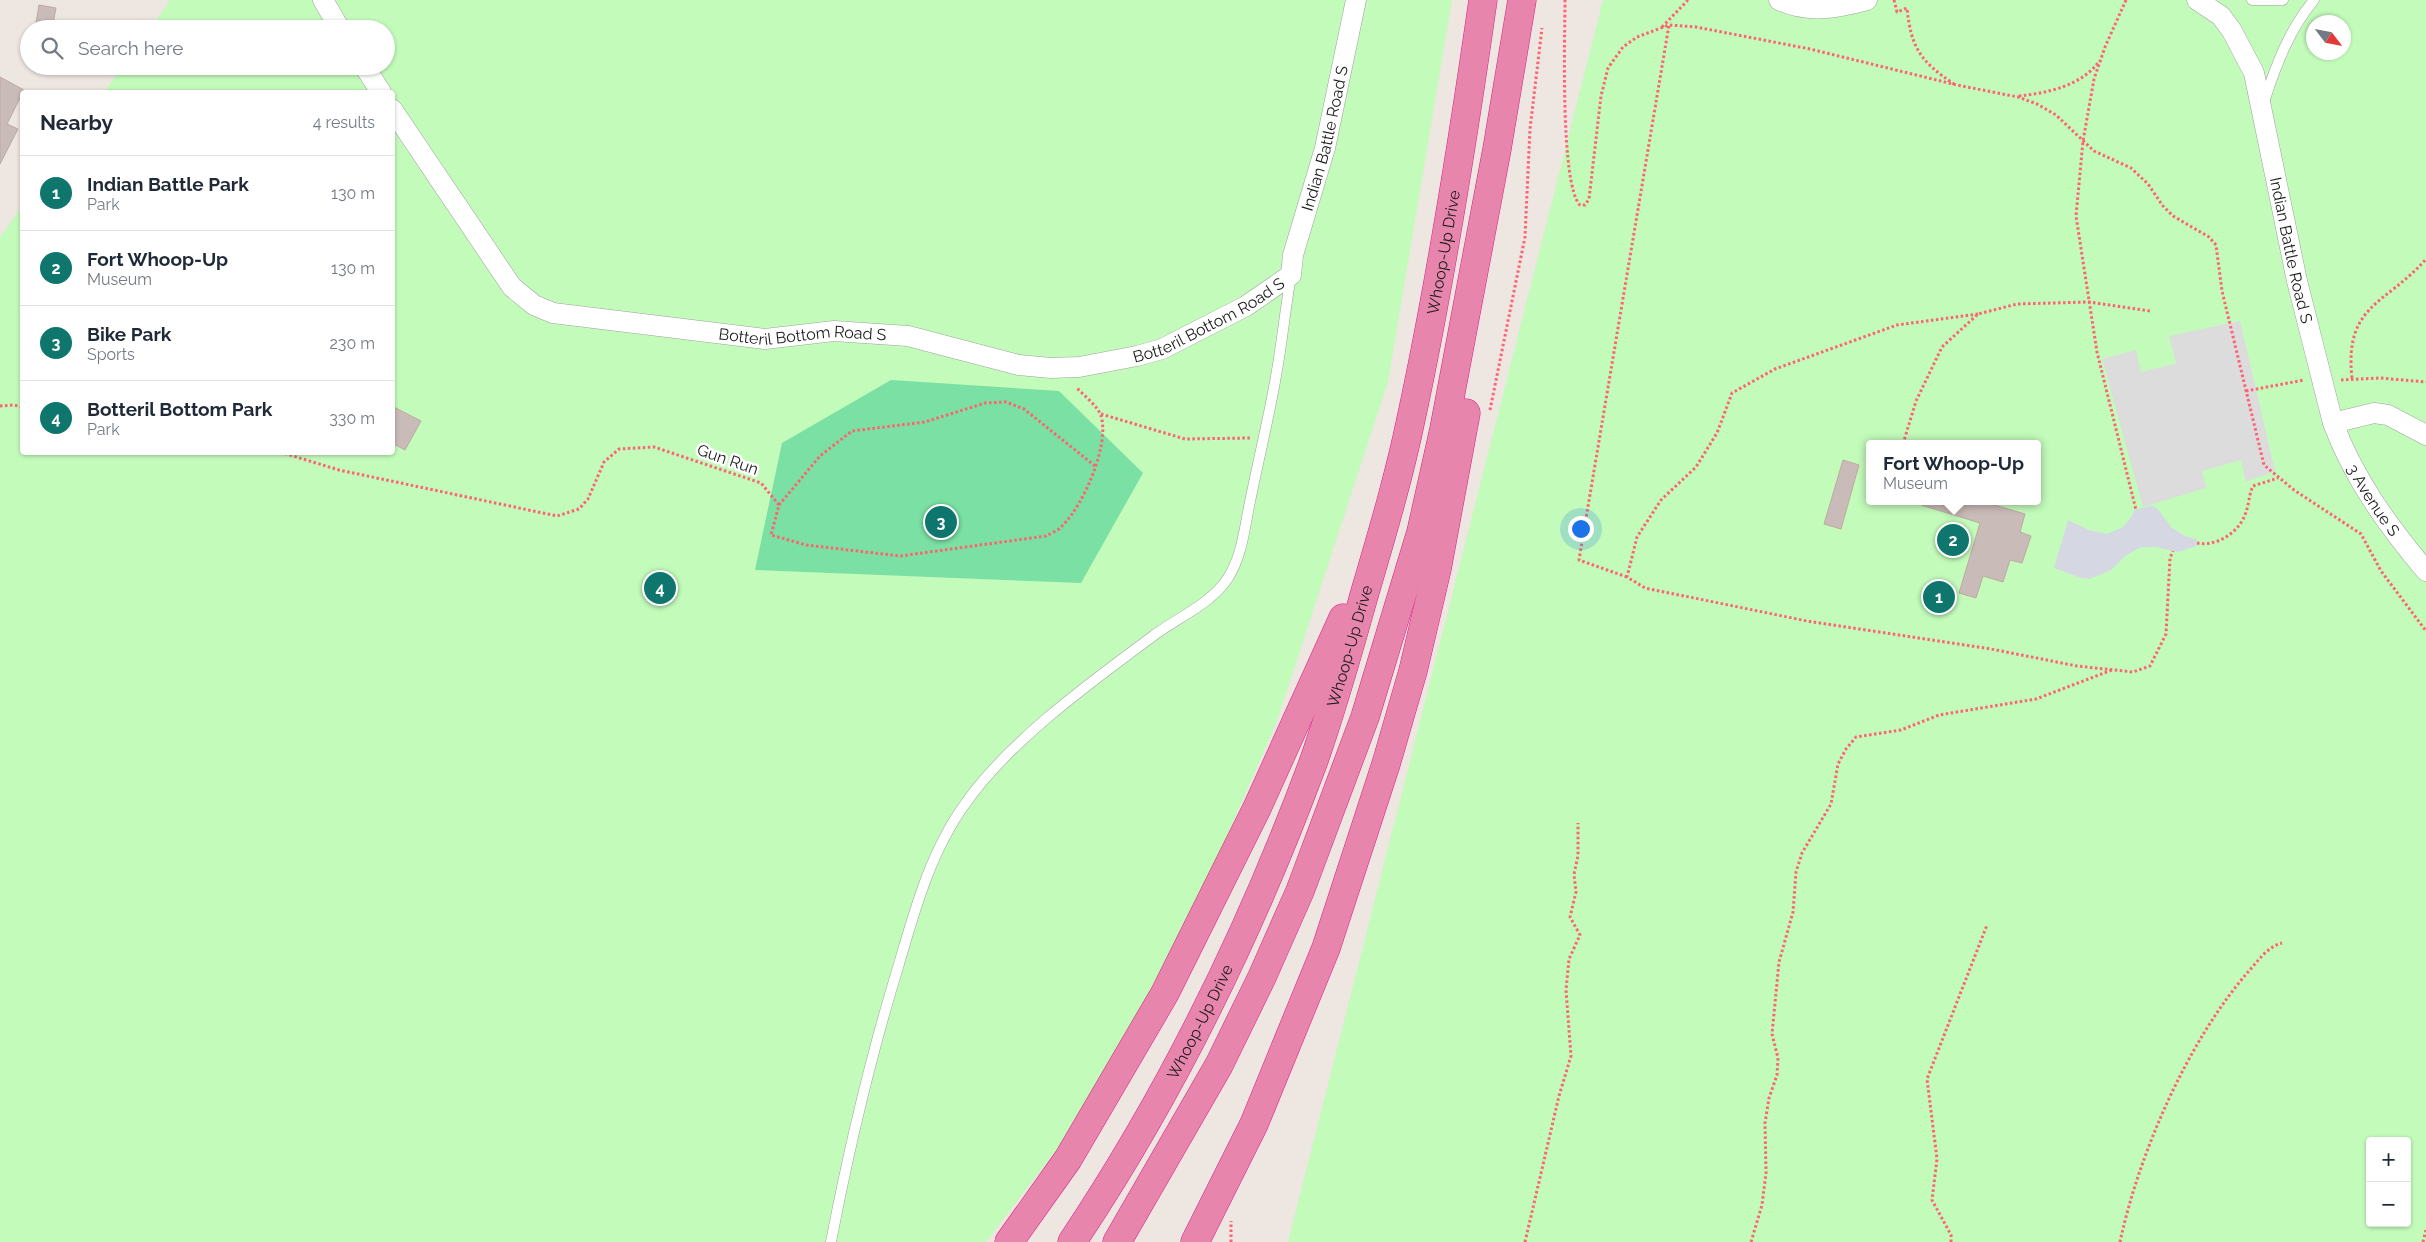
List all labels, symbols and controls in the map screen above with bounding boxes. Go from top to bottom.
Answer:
north arrow [2306,15,2351,60]
search box [20,20,395,75]
icon: search [38,34,66,62]
text: Search here [78,37,184,59]
street label: Indian Battle Road S [1298,64,1352,213]
text: Nearby [40,110,113,135]
text: 4 results [313,113,375,132]
text: Indian Battle Park [87,173,249,195]
street label: Indian Battle Road S [2266,176,2316,326]
text: 1 [52,184,60,203]
text: 130 m [331,184,375,203]
street label: Whoop-Up Drive [1423,189,1464,316]
text: Park [87,195,120,214]
text: Fort Whoop-Up [87,248,228,270]
text: 2 [51,259,61,278]
text: 130 m [331,259,375,278]
text: Museum [87,270,152,289]
street label: Botteril Bottom Road S [1131,273,1288,367]
street label: Botteril Bottom Road S [718,322,887,349]
text: Bike Park [87,323,171,345]
text: 3 [52,334,60,353]
text: 230 m [330,334,375,353]
text: Sports [87,345,135,364]
text: Botteril Bottom Park [87,398,272,420]
text: 4 [51,409,61,428]
text: 330 m [329,409,375,428]
text: Park [87,420,120,439]
street label: Gun Run [695,440,761,479]
popup [1866,440,2041,505]
text: Fort Whoop-Up [1883,452,2024,474]
street label: 3 Avenue S [2343,461,2404,540]
text: Museum [1883,474,1948,493]
pin: 3 [925,503,957,541]
your location [1568,516,1594,542]
pin: 2 [1937,521,1969,559]
pin: 4 [644,569,676,607]
pin: 1 [1923,578,1955,616]
street label: Whoop-Up Drive [1323,583,1377,709]
street label: Whoop-Up Drive [1163,961,1237,1082]
map controls [2366,1137,2411,1227]
button: + [2366,1137,2411,1182]
button: − [2366,1182,2411,1227]

